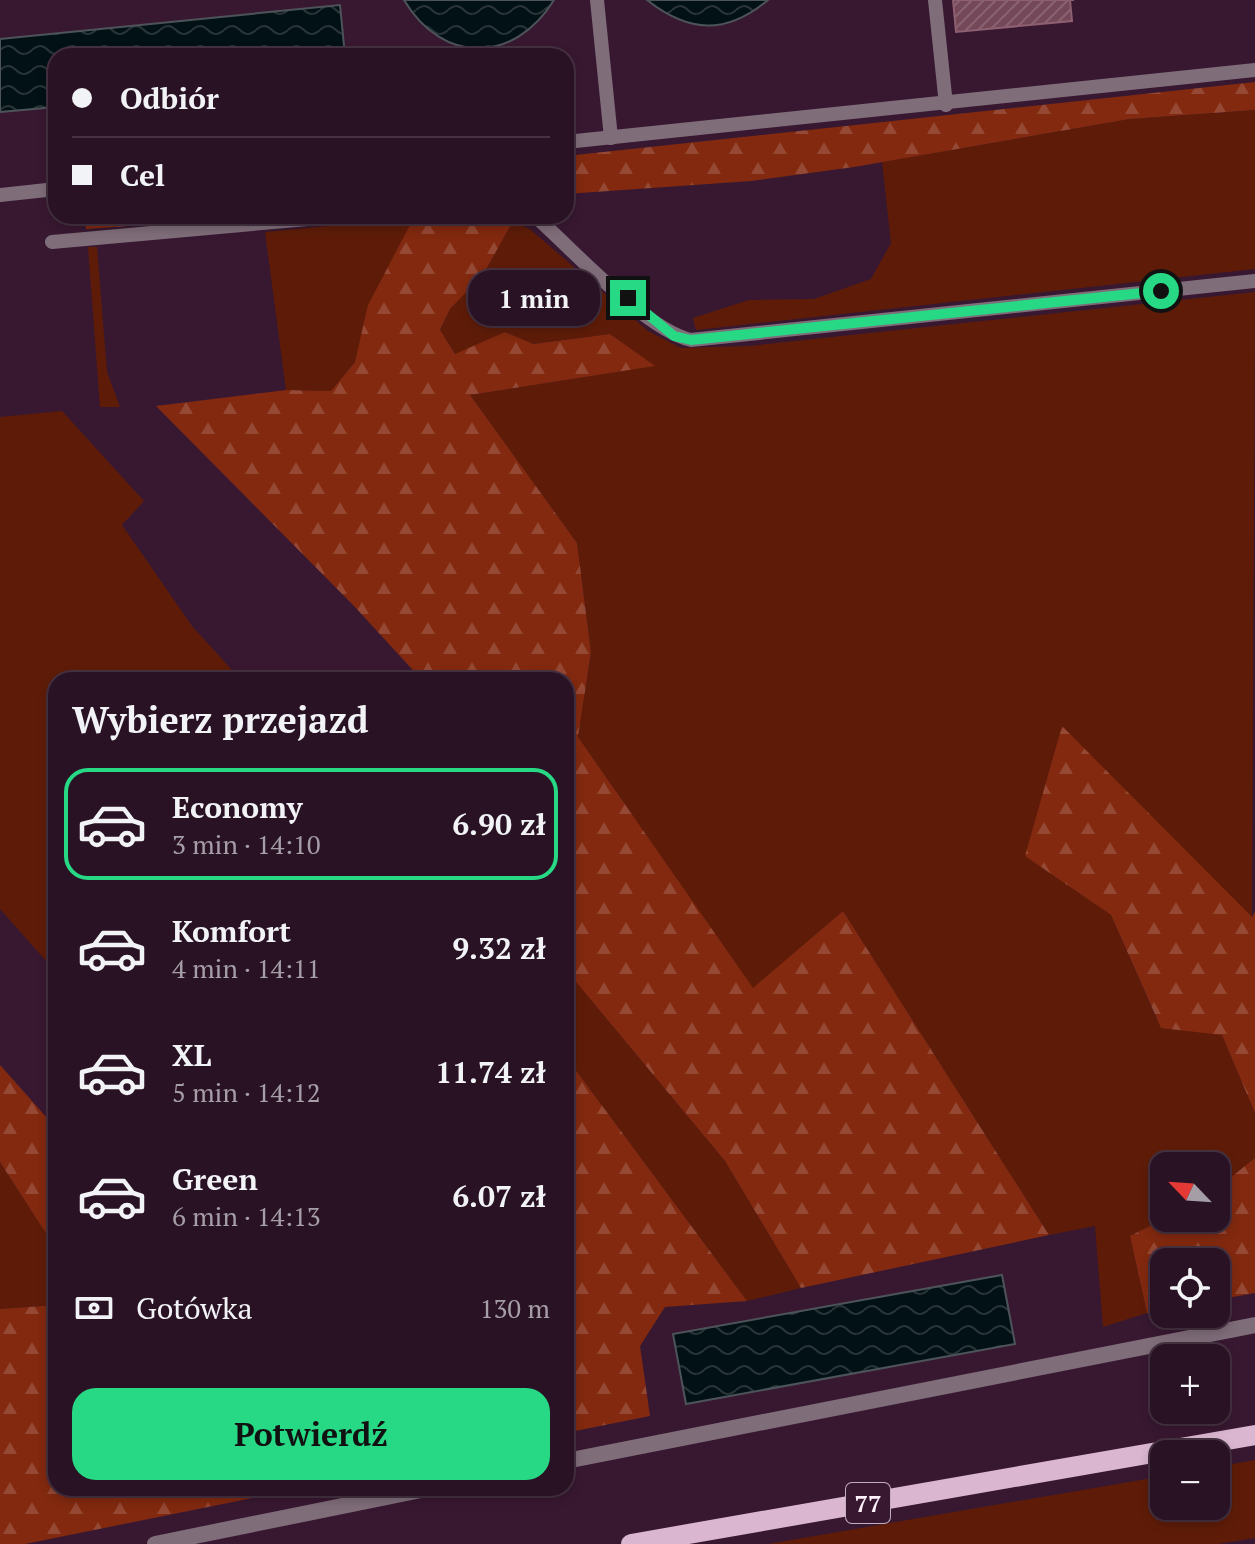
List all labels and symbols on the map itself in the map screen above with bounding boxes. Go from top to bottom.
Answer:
callout: 1 min [468,270,600,326]
route start [1143,273,1179,309]
route end [610,280,646,316]
north arrow [1150,1152,1230,1232]
road number: 77 [846,1483,890,1523]

